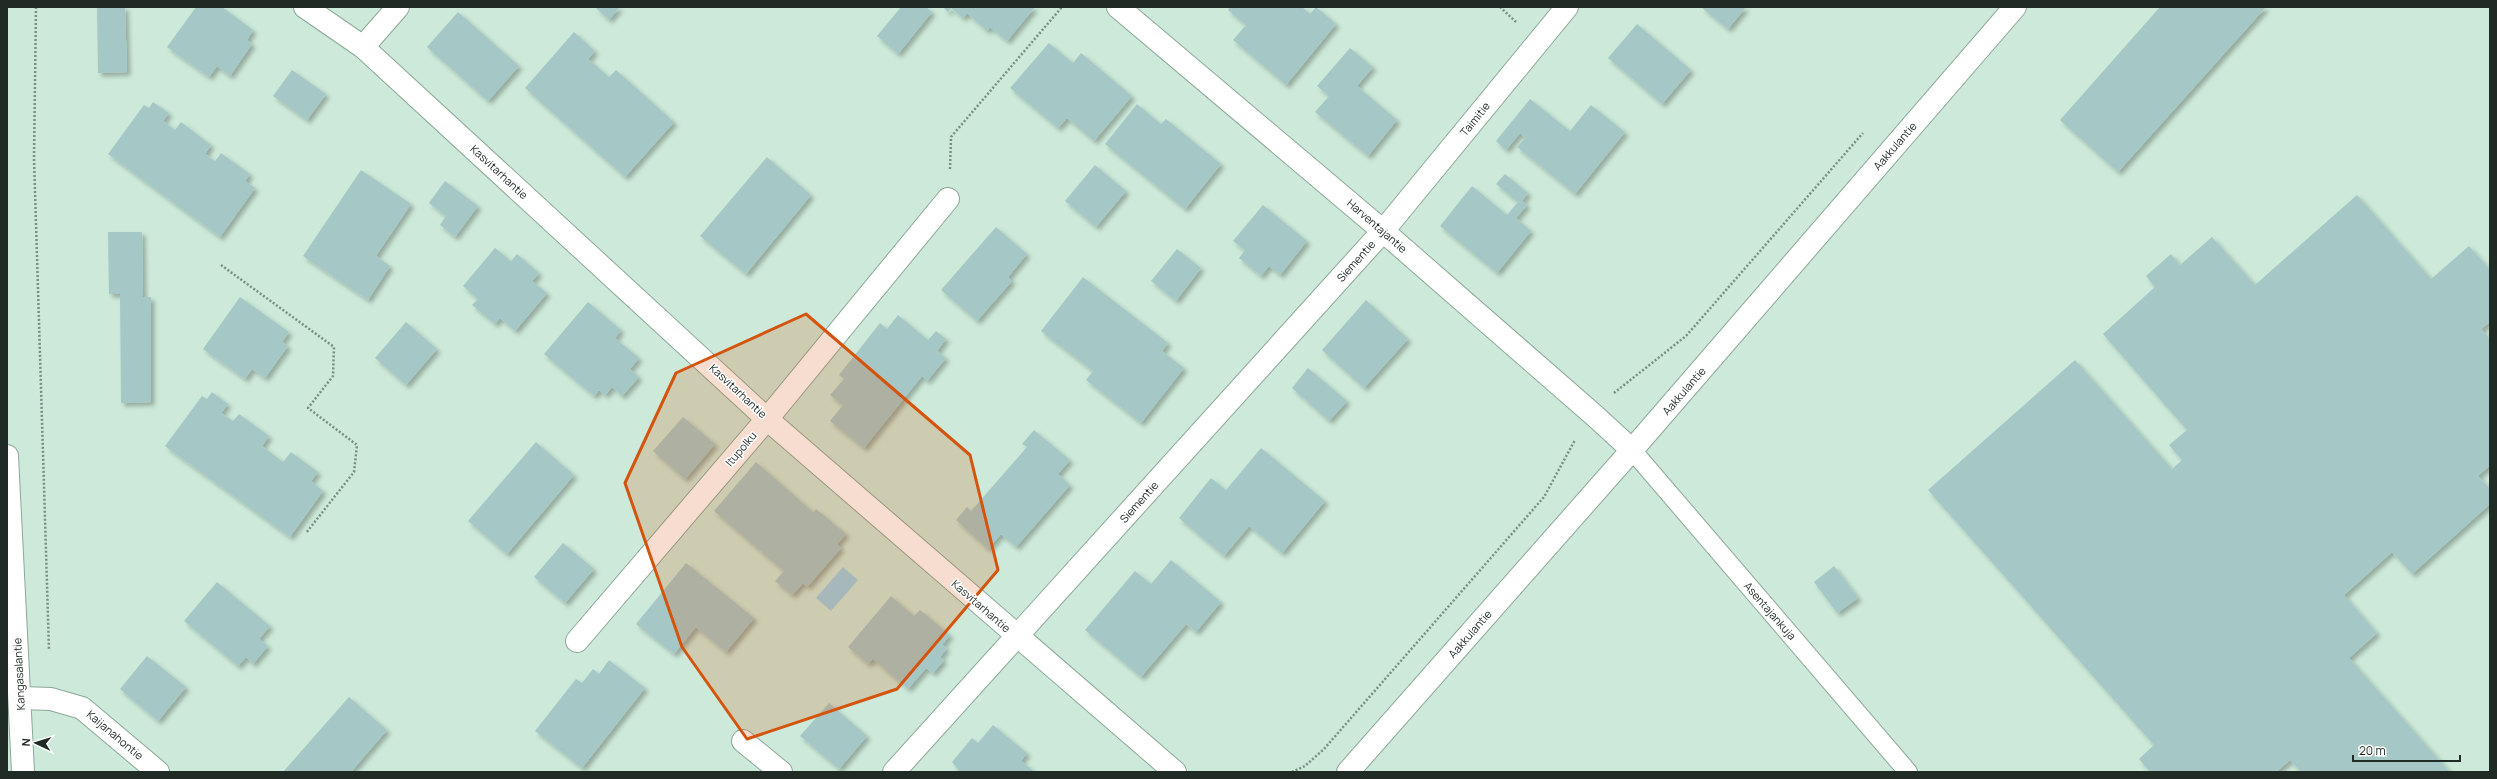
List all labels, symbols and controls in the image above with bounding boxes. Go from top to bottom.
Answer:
street label: Taimitie [1456,98,1493,139]
street label: Aakkulantie [1870,118,1920,173]
street label: Kasvitarhantie [467,141,532,203]
street label: Harventajantie [1344,195,1411,256]
street label: Siementie [1333,236,1379,285]
street label: Kasvitarhantie [706,360,771,422]
street label: Aakkulantie [1659,363,1709,418]
street label: Itupolku [722,428,760,469]
street label: Siementie [1116,477,1162,526]
street label: Kasvitarhantie [949,576,1014,636]
street label: Asentajankuja [1741,578,1800,643]
street label: Aakkulantie [1445,606,1495,661]
street label: Kangasalantie [9,637,28,711]
street label: Kaijanahontie [84,706,147,763]
north arrow [16,723,56,763]
scale bar [2353,737,2460,763]
text: N [18,738,33,747]
text: 20 m [2359,742,2386,759]

